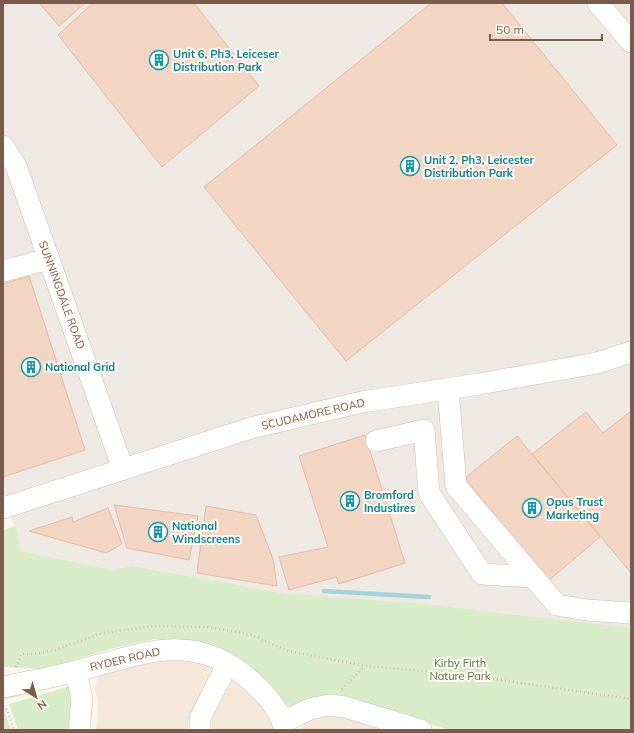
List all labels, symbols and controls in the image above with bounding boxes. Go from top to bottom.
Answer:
scale bar [490,16,602,42]
text: 50 m [496,22,524,37]
place label: Unit 6, Ph3, Leiceser Distribution Park [173,47,279,74]
building icon: Unit 6, Ph3, Leiceser Distribution Park [148,49,170,71]
place label: Unit 2, Ph3, Leicester Distribution Park [424,153,535,180]
building icon: Unit 2, Ph3, Leicester Distribution Park [399,155,421,177]
street label: SUNNINGDALE ROAD [36,239,88,351]
building icon: National Grid [20,356,42,378]
place label: National Grid [45,360,115,374]
street label: SCUDAMORE ROAD [260,395,366,433]
place label: Bromford Industires [364,488,416,515]
building icon: Bromford Industires [339,490,361,512]
place label: Opus Trust Marketing [546,495,603,522]
building icon: Opus Trust Marketing [521,497,543,519]
place label: National Windscreens [172,519,241,546]
building icon: National Windscreens [147,521,169,543]
street label: RYDER ROAD [88,644,162,674]
park label: Kirby Firth Nature Park [430,656,491,683]
north arrow [16,677,56,717]
text: N [34,697,50,713]

